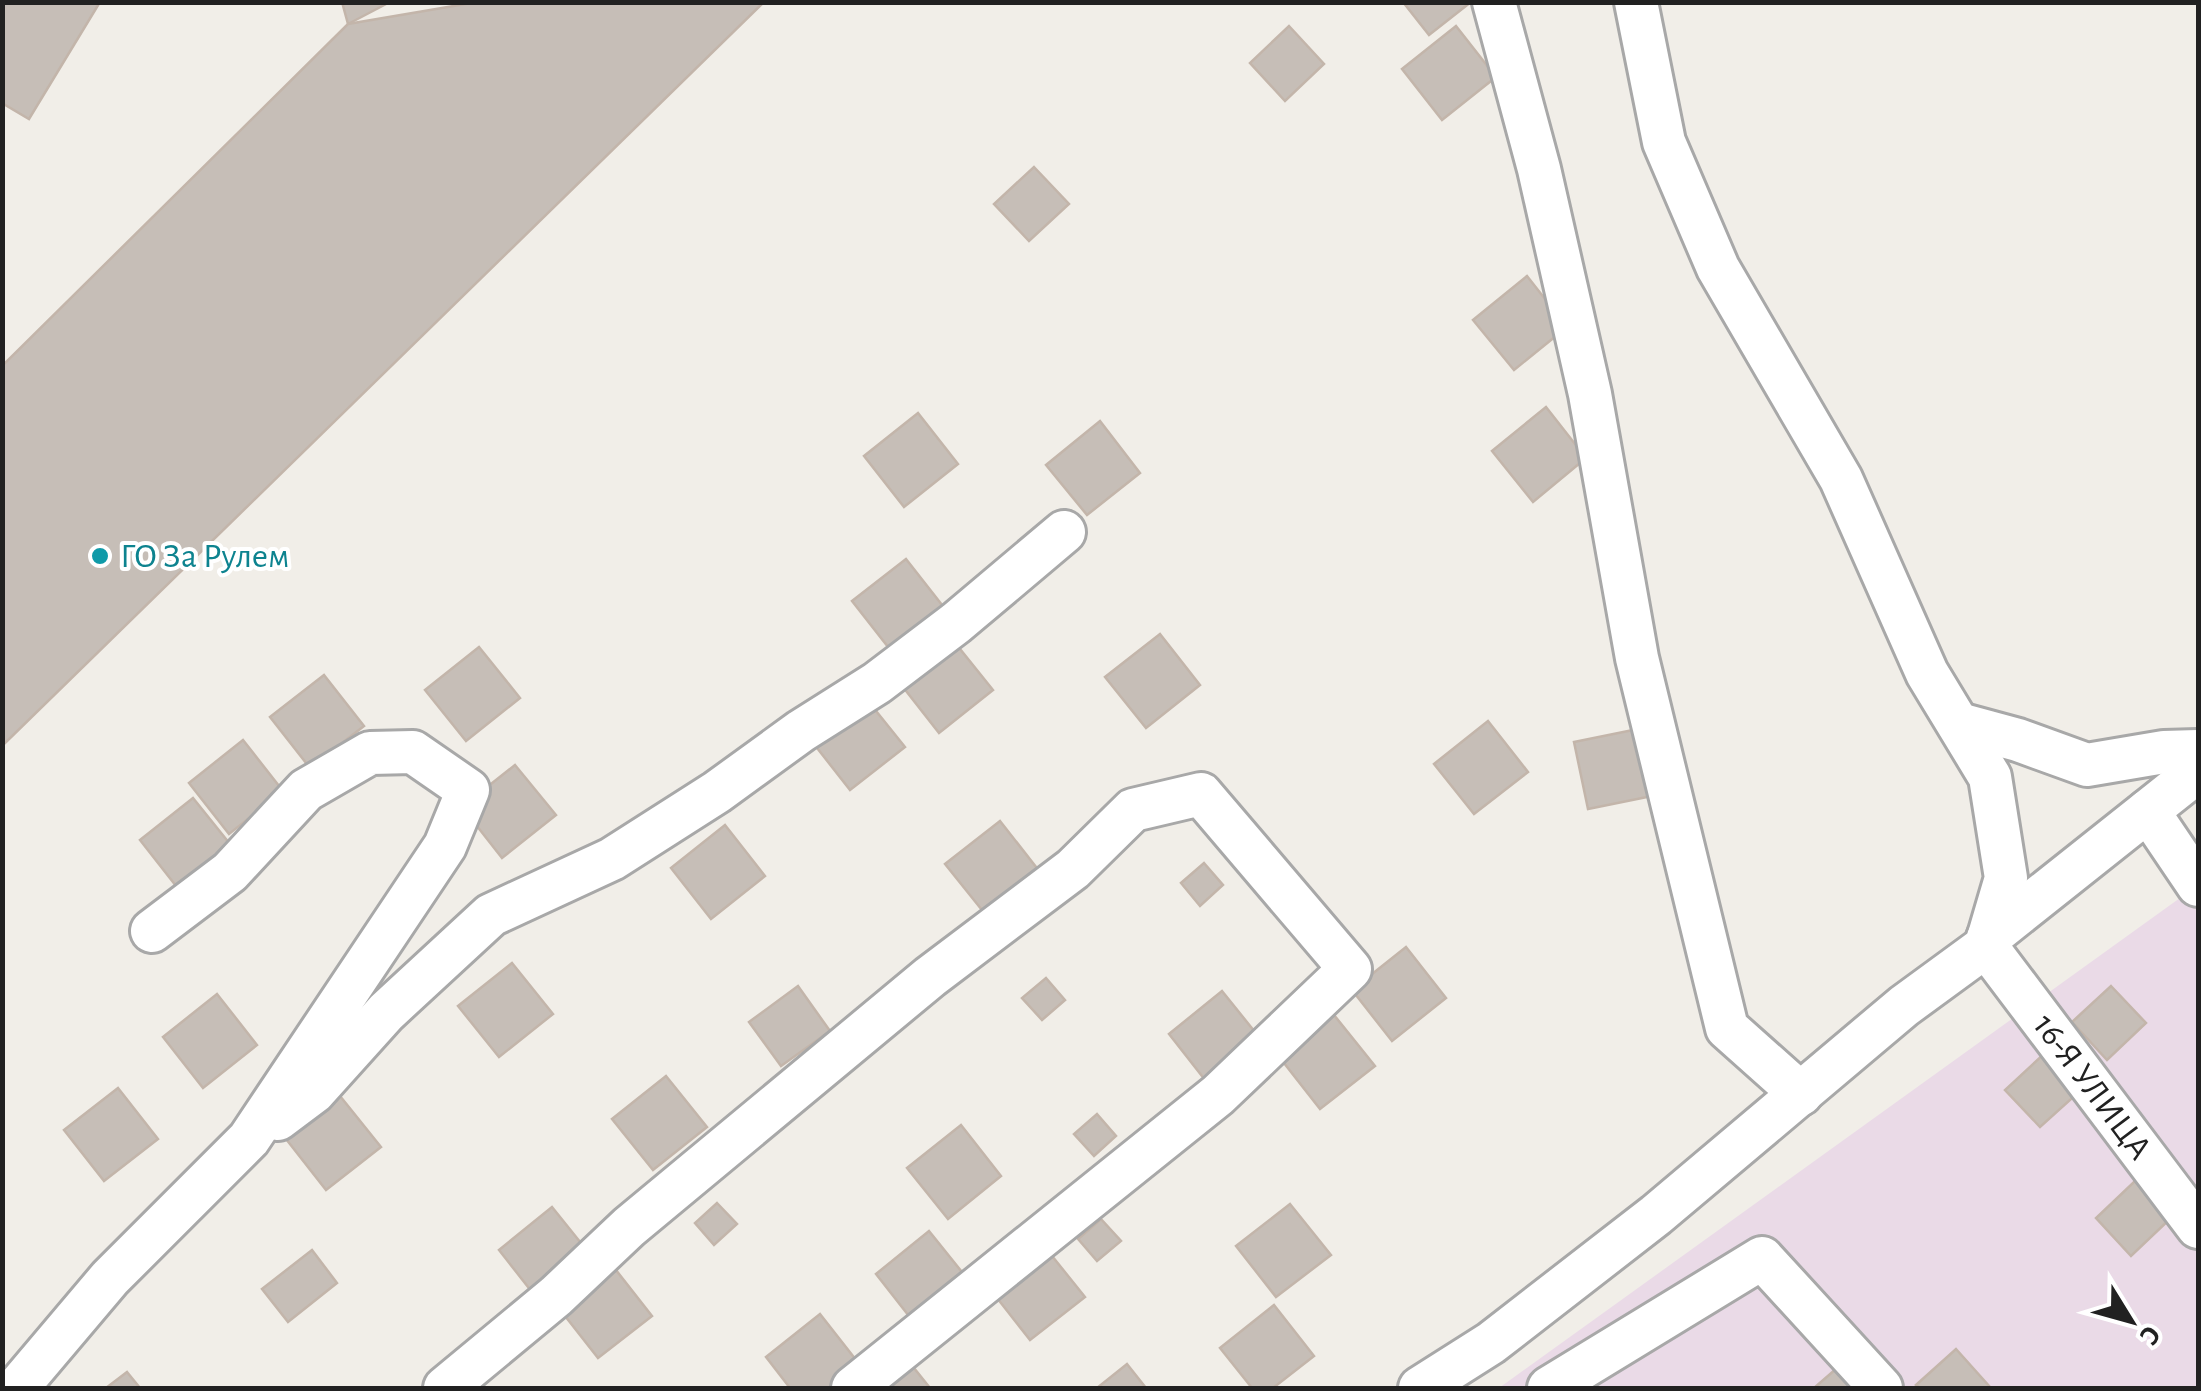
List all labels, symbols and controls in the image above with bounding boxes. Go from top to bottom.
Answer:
place label: ГО За Рулем [120,539,290,574]
marker: ГО За Рулем [89,545,111,567]
street label: 16-Я УЛИЦА [2026,1008,2158,1166]
north arrow [2081,1271,2181,1371]
text: С [2134,1320,2165,1349]

